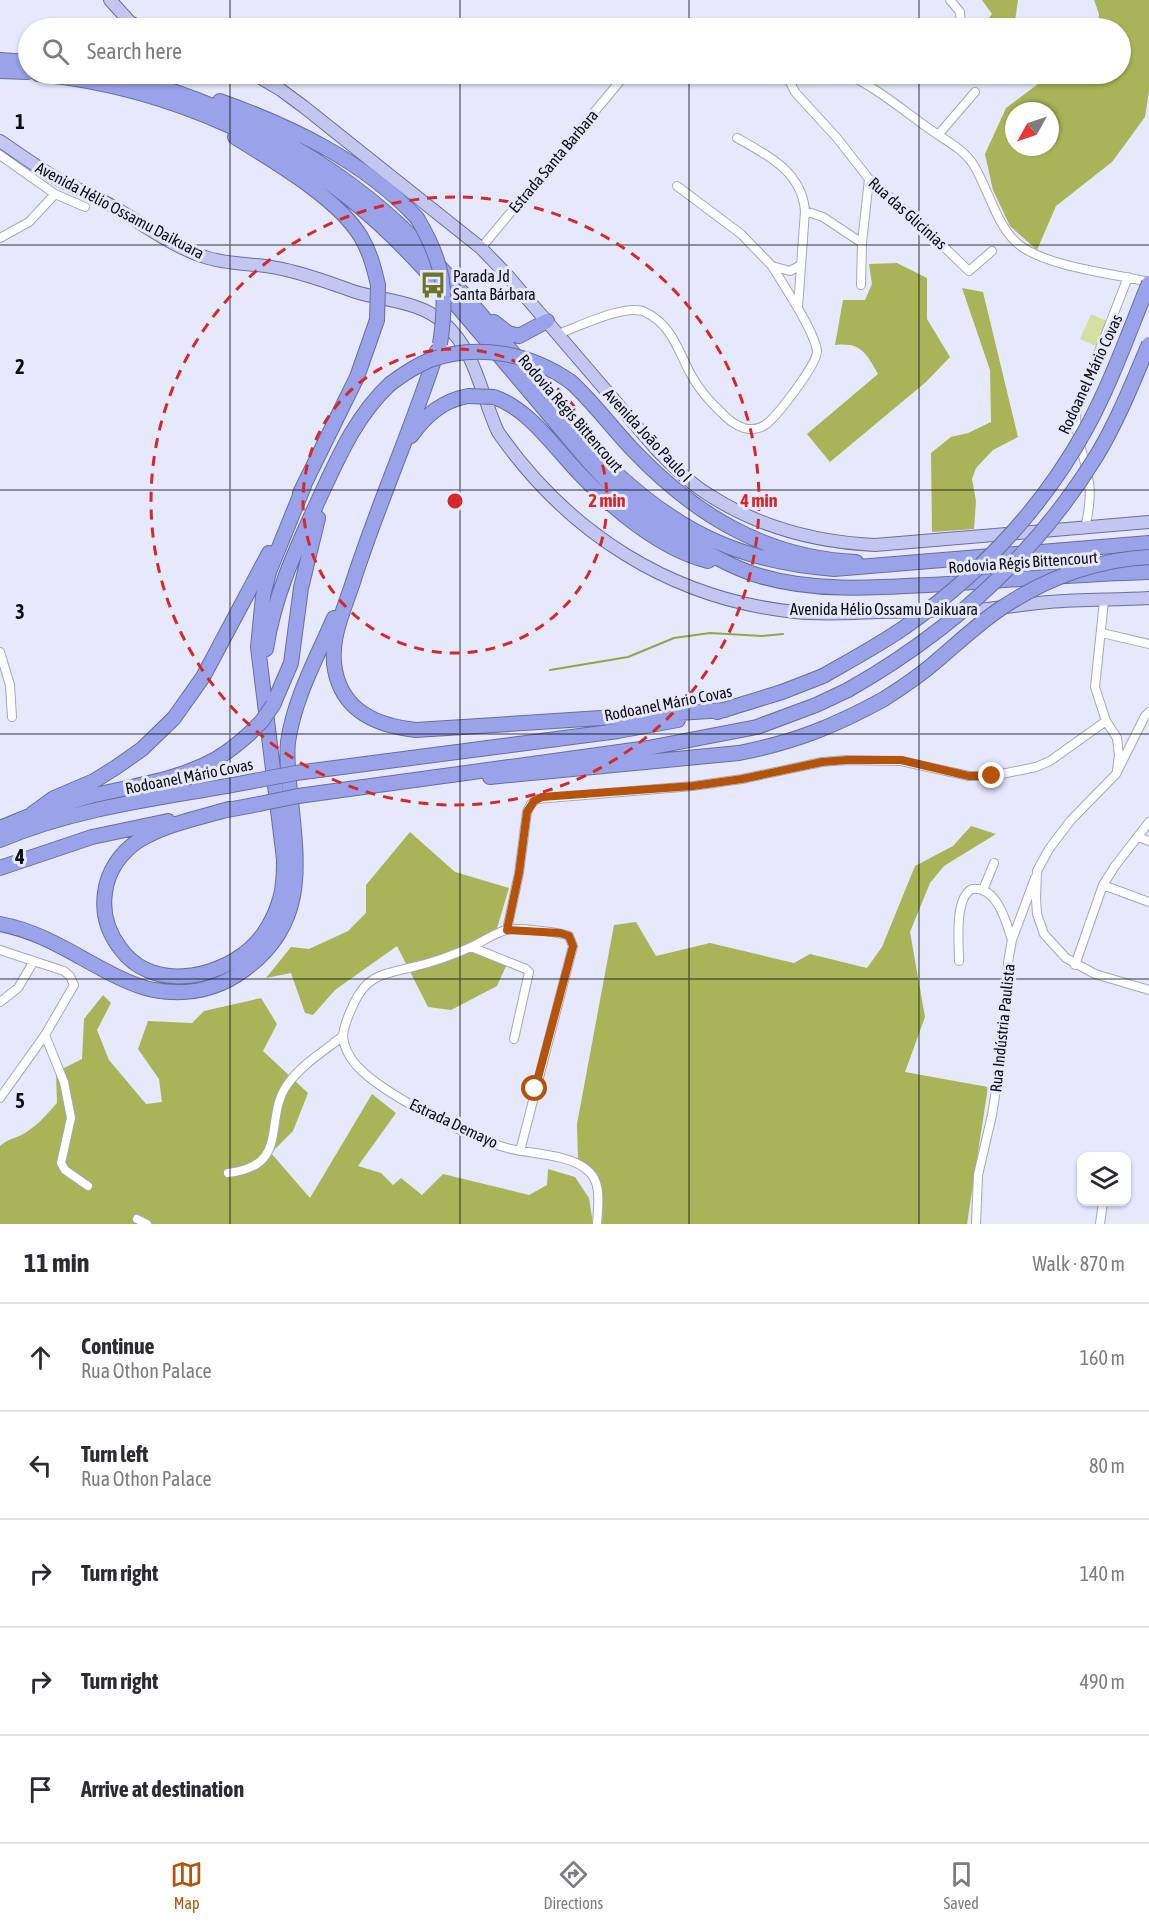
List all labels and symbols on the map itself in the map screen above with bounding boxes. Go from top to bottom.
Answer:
north arrow [1005,102,1059,156]
street label: Estrada Santa Barbara [505,106,601,216]
text: 1 [15,110,25,133]
street label: Avenida Hélio Ossamu Daikuara [33,158,207,262]
street label: Rua das Glicinias [865,173,951,253]
place label: Parada Jd Santa Bárbara [453,267,536,303]
bus stop icon: Parada Jd Santa Bárbara [418,270,448,300]
street label: Rodoanel Mário Covas [1054,311,1126,437]
street label: Rodovia Régis Bittencourt [514,351,627,476]
text: 2 [15,355,25,378]
street label: Avenida João Paulo I [600,385,696,485]
text: 2 min [589,490,626,511]
text: 4 min [740,490,778,511]
centre of rings [445,491,465,511]
street label: Rodovia Régis Bittencourt [948,548,1099,577]
text: 3 [15,600,25,623]
street label: Avenida Hélio Ossamu Daikuara [790,600,978,618]
street label: Rodoanel Mário Covas [603,682,734,724]
street label: Rodoanel Mário Covas [124,755,255,797]
route end [978,762,1004,788]
text: 4 [14,845,25,868]
street label: Rua Indústria Paulista [986,963,1018,1093]
route start [521,1075,547,1101]
text: 5 [15,1089,25,1112]
street label: Estrada Demayo [407,1095,501,1152]

